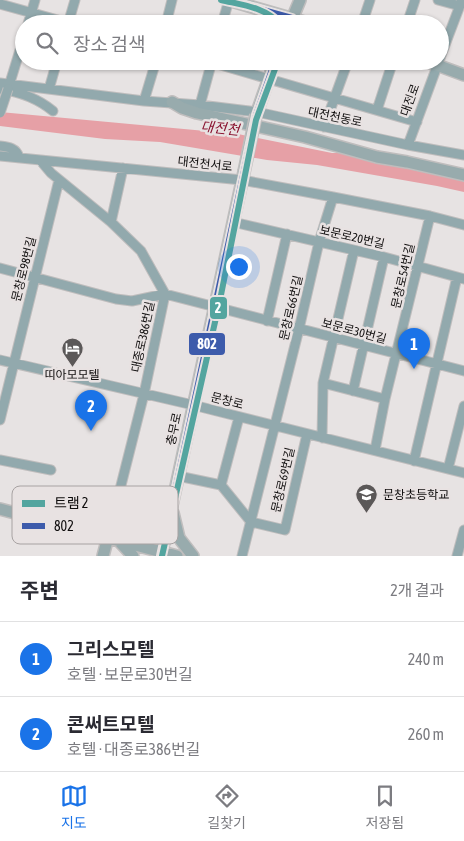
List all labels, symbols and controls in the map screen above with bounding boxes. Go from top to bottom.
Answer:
search box [15,15,449,70]
icon: search [33,29,61,57]
text: 장소 검색 [73,33,146,55]
street label: 대전로 [398,82,422,118]
street label: 대전천동로 [307,104,363,130]
water label: 대전천 [200,118,241,138]
street label: 대전천서로 [177,154,233,174]
street label: 보문로20번길 [318,223,386,251]
street label: 문창로98번길 [9,235,39,303]
street label: 문창로54번길 [389,242,417,310]
your location [226,254,252,280]
street label: 문창로66번길 [277,274,305,342]
line badge: 2 [209,296,228,320]
street label: 대종로386번길 [129,300,157,374]
text: 2 [215,300,222,316]
street label: 보문로30번길 [320,316,388,346]
pin: 1 [398,328,430,369]
line badge: 802 [188,332,226,356]
hotel icon: 띠아모모텔 [60,336,84,367]
text: 802 [197,336,217,352]
place label: 띠아모모텔 [44,368,100,382]
pin: 2 [75,390,107,431]
street label: 문창로 [209,390,245,412]
street label: 충무로 [164,411,184,447]
street label: 문창로69번길 [269,446,297,514]
school or university icon: 문창초등학교 [355,483,379,514]
legend [12,486,178,544]
place label: 문창초등학교 [383,488,449,502]
text: 트램 2 [54,495,88,511]
text: 802 [54,518,74,534]
text: 주변 [20,578,59,602]
text: 2개 결과 [390,581,444,599]
text: 그리스모텔 [67,638,154,660]
text: 1 [32,650,40,668]
text: 240 m [408,650,444,668]
text: 호텔 · 보문로30번길 [67,665,193,683]
text: 콘써트모텔 [67,713,154,735]
text: 2 [32,725,40,743]
text: 260 m [408,725,444,743]
text: 호텔 · 대종로386번길 [67,740,200,758]
tab: 지도 [60,782,88,832]
tab: 길찾기 [207,782,246,832]
tab: 저장됨 [366,782,404,832]

